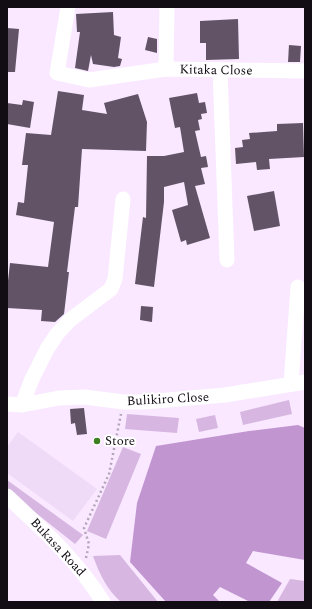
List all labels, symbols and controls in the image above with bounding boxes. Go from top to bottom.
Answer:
street label: Kitaka Close [179,59,253,81]
street label: Bulikiro Close [126,387,210,411]
place label: Store [105,431,135,451]
marker: Store [92,436,102,446]
street label: Bukasa Road [26,513,90,581]

